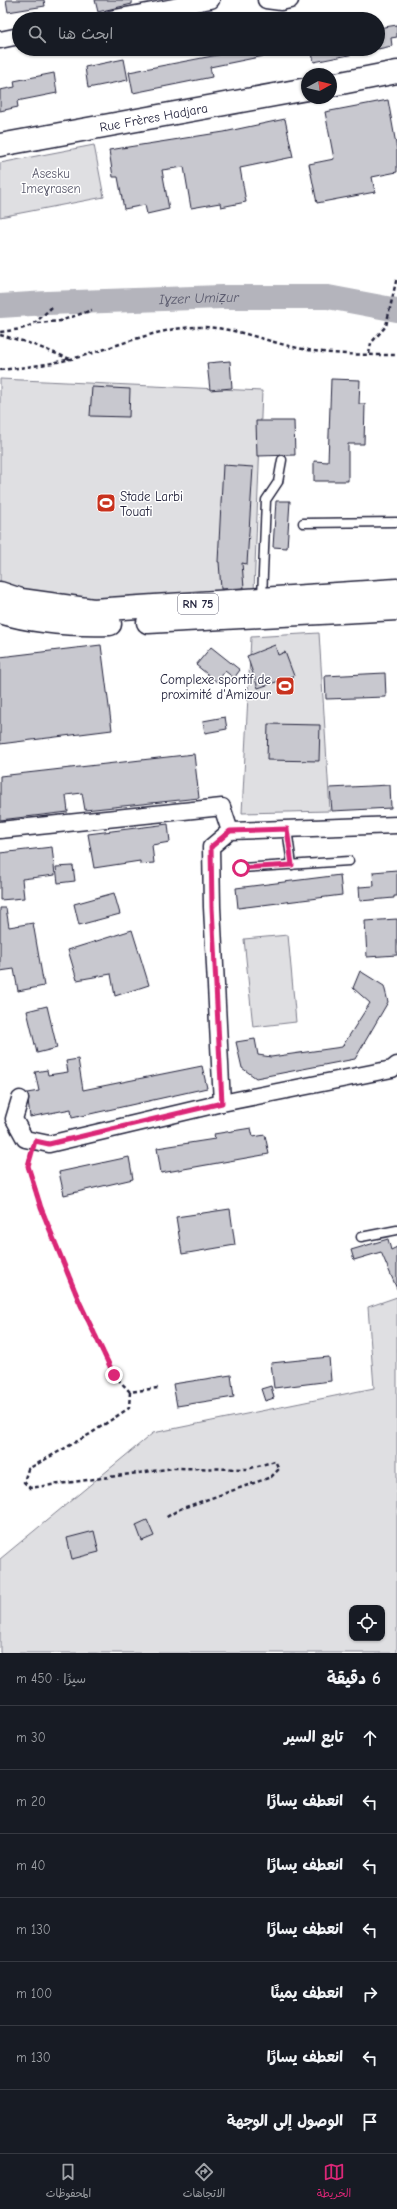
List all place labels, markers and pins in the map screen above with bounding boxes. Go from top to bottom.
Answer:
place label: Stade Larbi Touati [120,489,183,519]
sports icon: Stade Larbi Touati [95,492,117,514]
place label: Complexe sportif de proximité d'Amizour [160,672,272,702]
sports icon: Complexe sportif de proximité d'Amizour [274,675,296,697]

